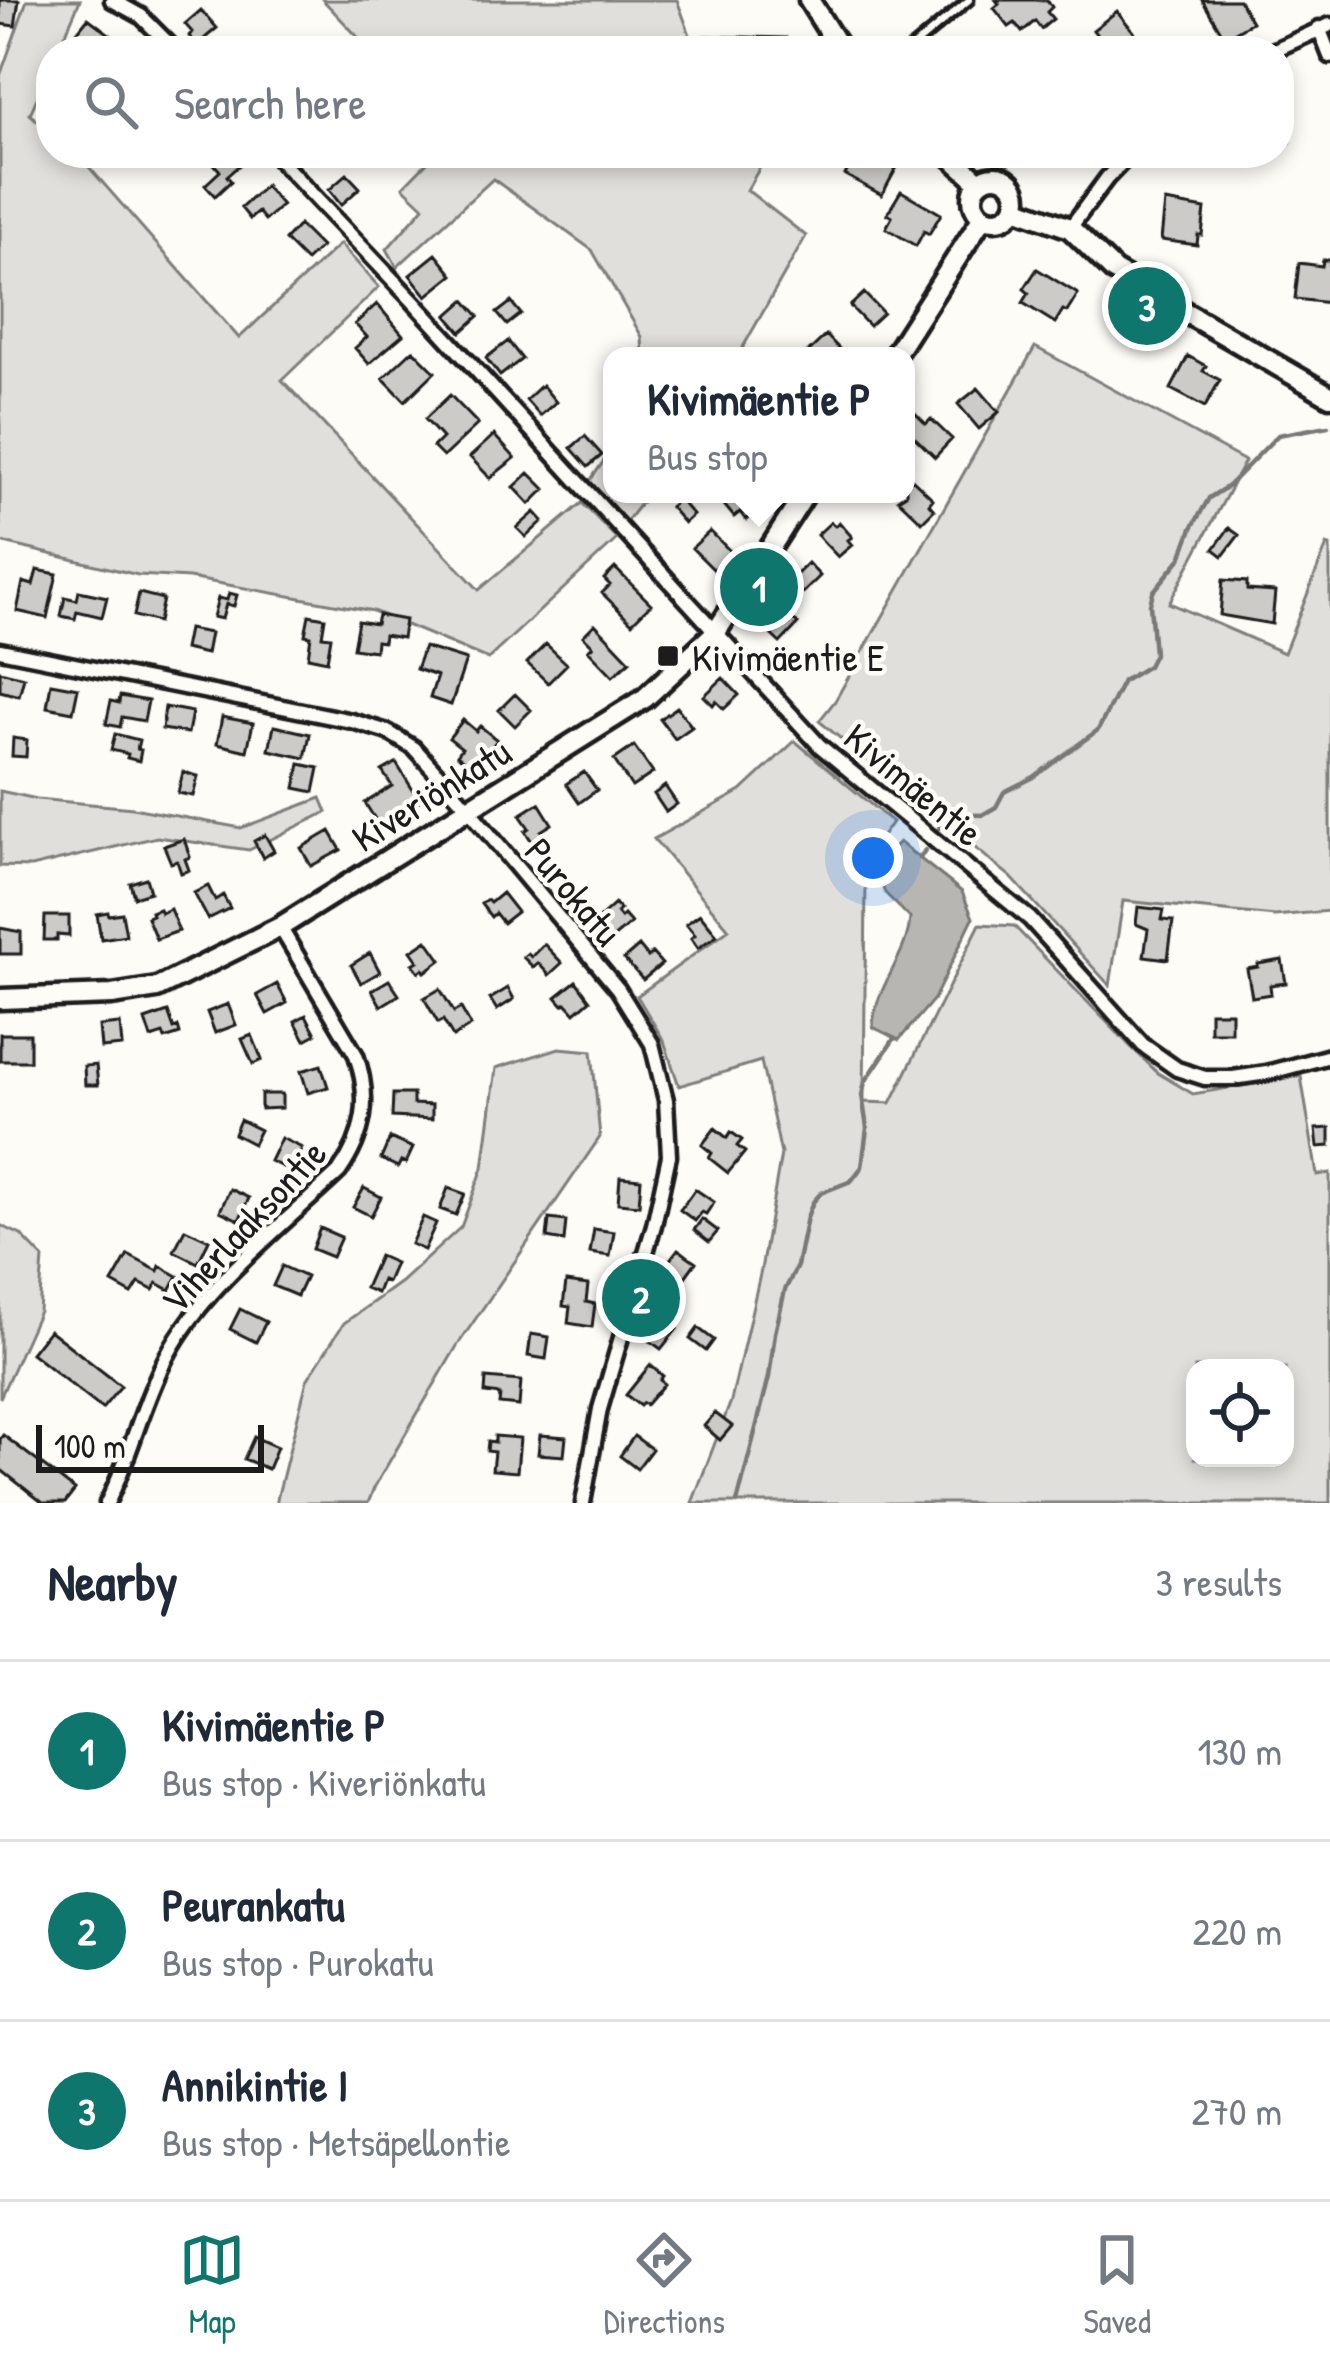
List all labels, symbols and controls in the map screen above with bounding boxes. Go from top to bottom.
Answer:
search box [36,36,1294,168]
icon: search [78,69,144,135]
text: Search here [174,72,366,133]
pin: 3 [1108,261,1186,351]
popup [603,347,915,503]
text: Kivimäentie P [647,368,871,429]
text: Bus stop [647,429,767,482]
pin: 1 [720,542,798,632]
place label: Kivimäentie E [692,630,884,683]
marker: Kivimäentie E [655,643,681,669]
street label: Kivimäentie [833,710,995,858]
street label: Kiveriönkatu [342,724,520,864]
street label: Purokatu [513,826,635,956]
your location [843,828,903,888]
street label: Viherlaaksontie [148,1127,338,1325]
pin: 2 [602,1253,680,1343]
map controls [1186,1359,1294,1467]
button: locate [1186,1359,1294,1467]
scale bar [36,1419,264,1472]
text: 100 m [54,1424,126,1468]
text: Nearby [48,1547,178,1616]
text: 3 results [1156,1555,1282,1608]
text: Kivimäentie P [162,1694,386,1755]
text: 1 [80,1724,94,1777]
text: 130 m [1197,1724,1282,1777]
text: Bus stop · Kiveriönkatu [162,1755,486,1808]
text: Peurankatu [162,1874,345,1935]
text: 2 [78,1904,96,1957]
text: 220 m [1193,1904,1282,1957]
text: Bus stop · Purokatu [162,1935,434,1988]
text: Annikintie I [162,2054,348,2115]
text: 3 [78,2084,96,2137]
text: 270 m [1191,2084,1282,2137]
text: Bus stop · Metsäpellontie [162,2115,510,2168]
tab: Map [179,2227,245,2343]
tab: Directions [604,2227,725,2343]
tab: Saved [1083,2227,1151,2343]

